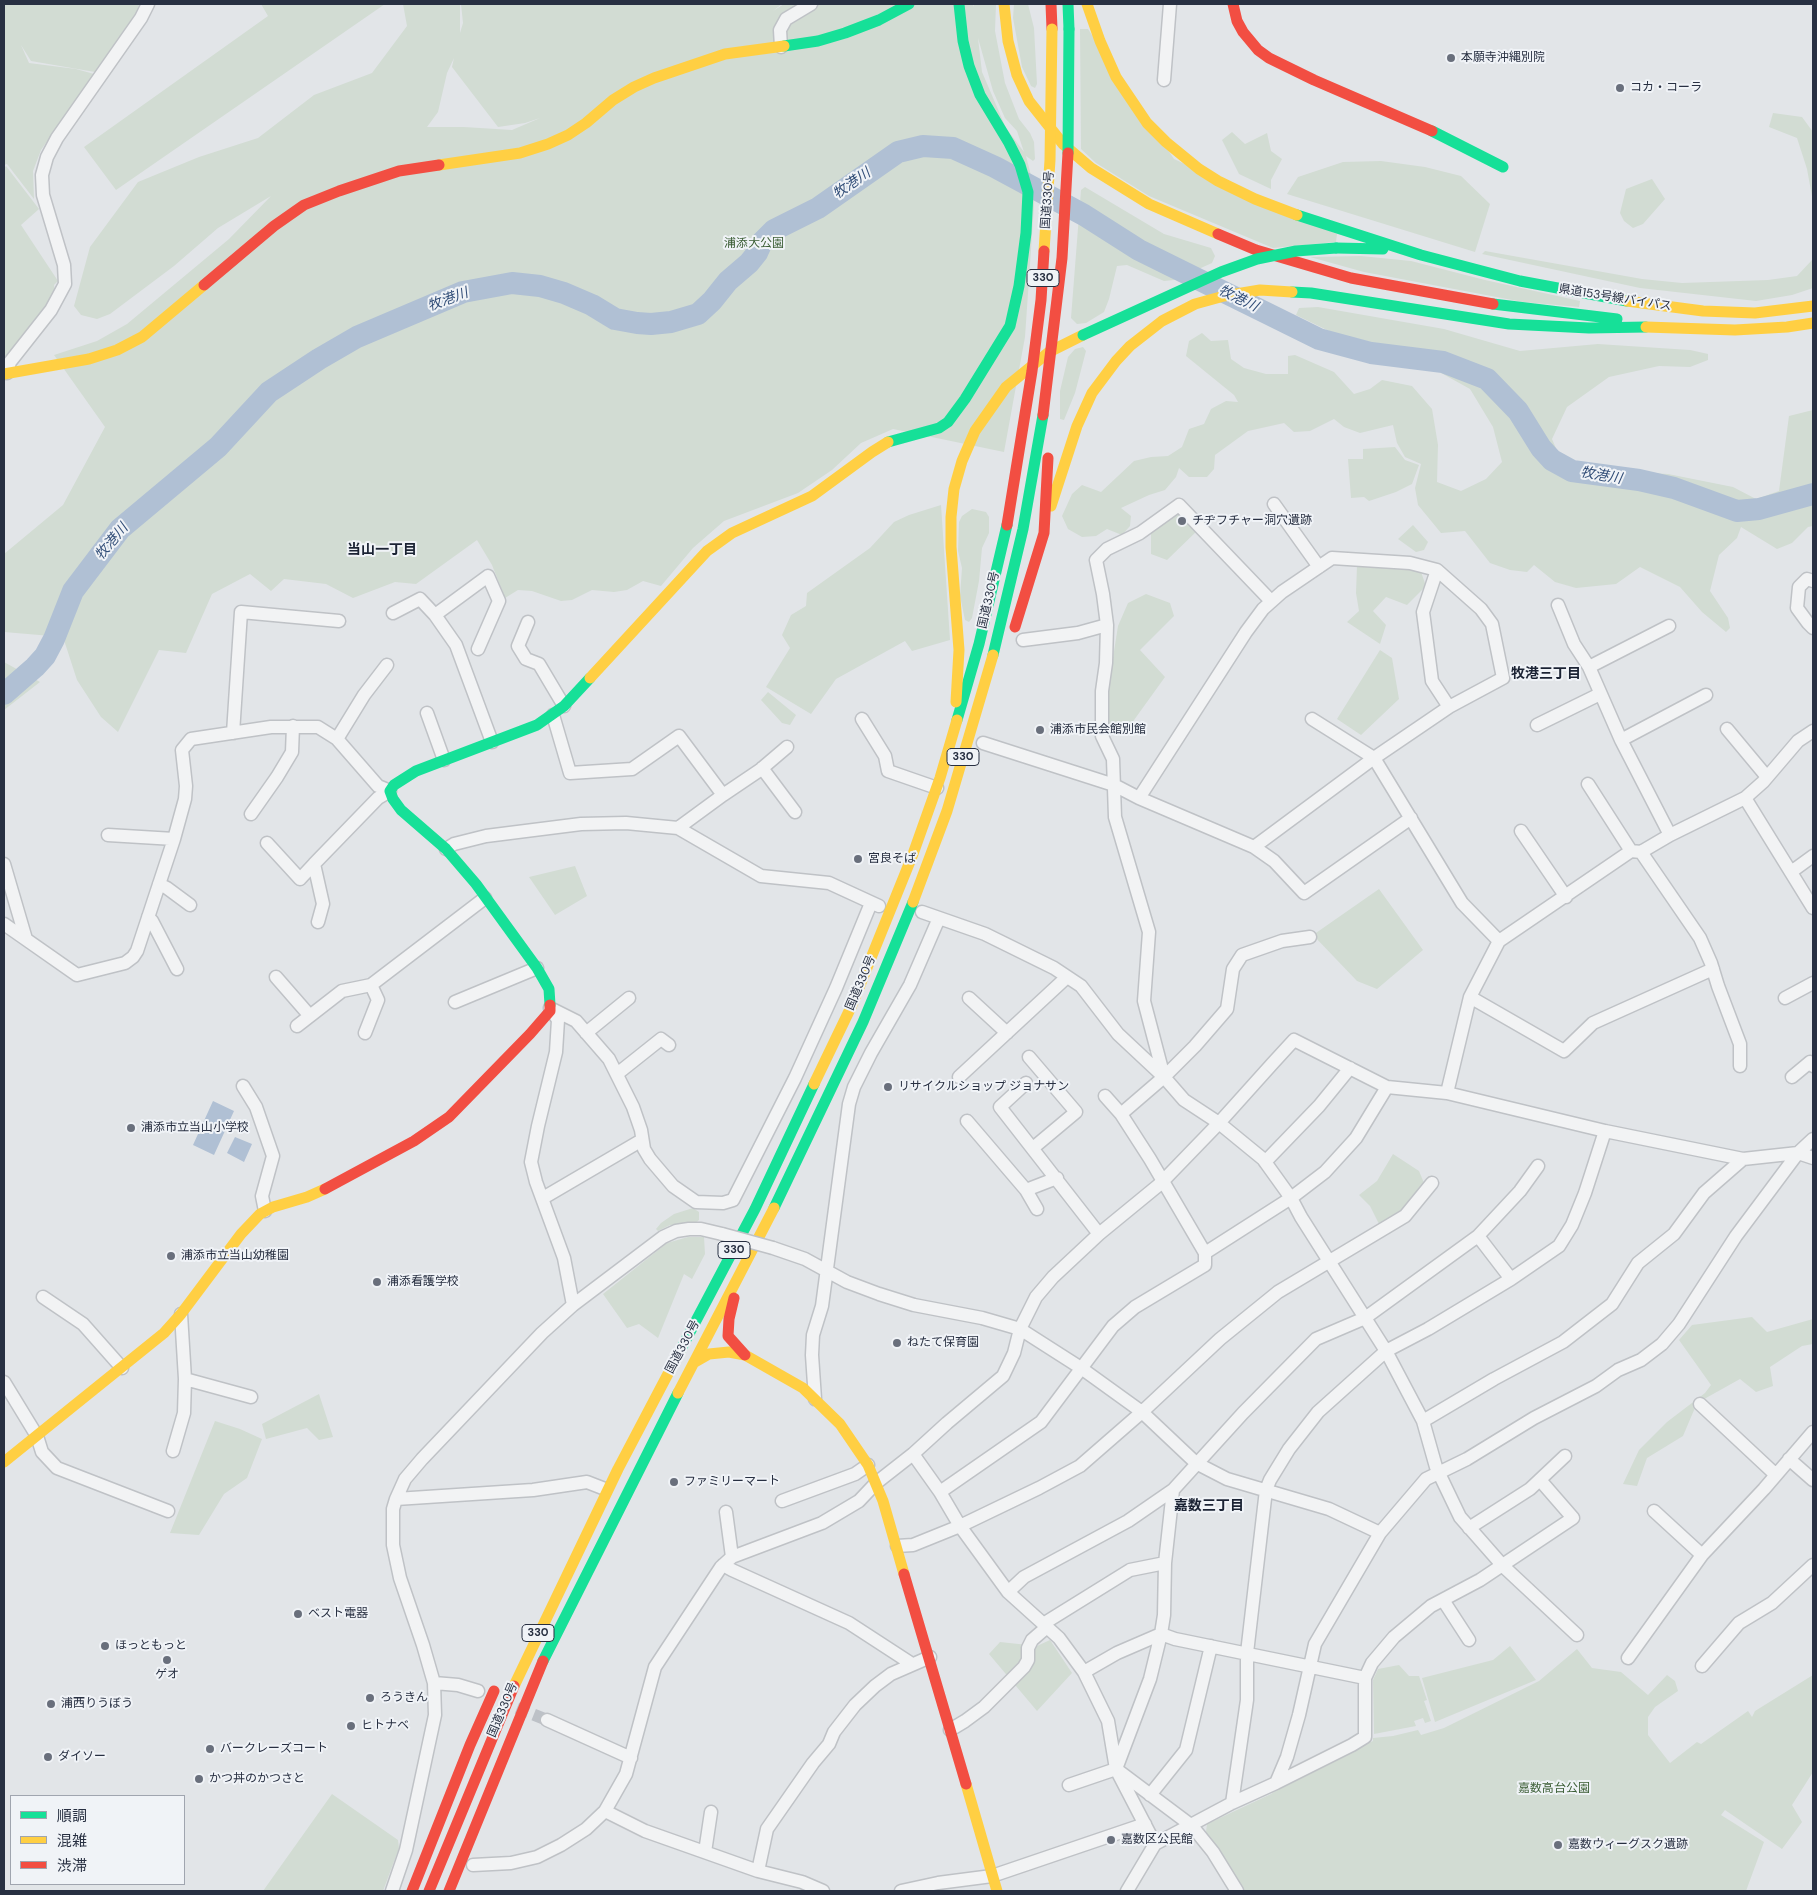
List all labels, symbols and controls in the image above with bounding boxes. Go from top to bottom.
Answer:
place label: 本願寺沖縄別院 [1461,51,1545,65]
marker: 本願寺沖縄別院 [1445,52,1457,64]
place label: コカ・コーラ [1630,81,1702,95]
marker: コカ・コーラ [1614,82,1626,94]
water label: 牧港川 [830,165,874,203]
street label: 国道330号 [1039,170,1057,230]
park label: 浦添大公園 [724,237,784,251]
road number: 330 [1027,270,1059,286]
water label: 牧港川 [1215,282,1261,316]
street label: 県道153号線バイパス [1557,282,1673,314]
water label: 牧港川 [425,285,471,315]
water label: 牧港川 [1579,464,1623,488]
place label: チヂフチャー洞穴遺跡 [1192,514,1312,528]
marker: チヂフチャー洞穴遺跡 [1176,515,1188,527]
water label: 牧港川 [92,521,132,563]
district label: 当山一丁目 [347,542,417,558]
street label: 国道330号 [975,570,1003,630]
district label: 牧港三丁目 [1511,666,1581,682]
place label: 浦添市民会館別館 [1050,723,1146,737]
marker: 浦添市民会館別館 [1034,724,1046,736]
road number: 330 [947,749,979,766]
place label: 宮良そば [868,852,916,866]
marker: 宮良そば [852,853,864,865]
street label: 国道330号 [843,953,879,1013]
place label: リサイクルショップ ジョナサン [898,1080,1069,1094]
marker: リサイクルショップ ジョナサン [882,1081,894,1093]
place label: 浦添市立当山小学校 [141,1121,249,1135]
marker: 浦添市立当山小学校 [125,1122,137,1134]
road number: 330 [718,1242,750,1258]
place label: 浦添市立当山幼稚園 [181,1249,289,1263]
marker: 浦添市立当山幼稚園 [165,1250,177,1262]
place label: 浦添看護学校 [387,1275,459,1289]
marker: 浦添看護学校 [371,1276,383,1288]
street label: 国道330号 [663,1318,703,1376]
place label: ねたて保育園 [907,1336,979,1350]
marker: ねたて保育園 [891,1337,903,1349]
place label: ファミリーマート [684,1475,780,1489]
marker: ファミリーマート [668,1476,680,1488]
district label: 嘉数三丁目 [1174,1498,1244,1514]
place label: ベスト電器 [308,1607,368,1621]
marker: ベスト電器 [292,1608,304,1620]
road number: 330 [522,1625,554,1642]
place label: ほっともっと [115,1639,187,1653]
marker: ほっともっと [99,1640,111,1652]
marker: ゲオ [161,1654,173,1666]
place label: ゲオ [155,1668,179,1682]
street label: 国道330号 [485,1680,521,1740]
place label: ろうきん [380,1691,428,1705]
marker: ろうきん [364,1692,376,1704]
place label: 浦西りうぼう [61,1697,133,1711]
marker: 浦西りうぼう [45,1698,57,1710]
place label: ヒトナベ [361,1719,409,1733]
marker: ヒトナベ [345,1720,357,1732]
place label: バークレーズコート [220,1742,328,1756]
marker: バークレーズコート [204,1743,216,1755]
place label: ダイソー [58,1750,106,1764]
marker: ダイソー [42,1751,54,1763]
place label: かつ丼のかつさと [209,1772,305,1786]
marker: かつ丼のかつさと [193,1773,205,1785]
park label: 嘉数高台公園 [1518,1782,1590,1796]
legend [10,1795,185,1885]
text: 順調 [57,1806,87,1826]
text: 混雑 [57,1831,87,1851]
place label: 嘉数区公民館 [1121,1833,1193,1847]
marker: 嘉数区公民館 [1105,1834,1117,1846]
place label: 嘉数ウィーグスク遺跡 [1568,1838,1688,1852]
marker: 嘉数ウィーグスク遺跡 [1552,1839,1564,1851]
text: 渋滞 [57,1856,87,1876]

